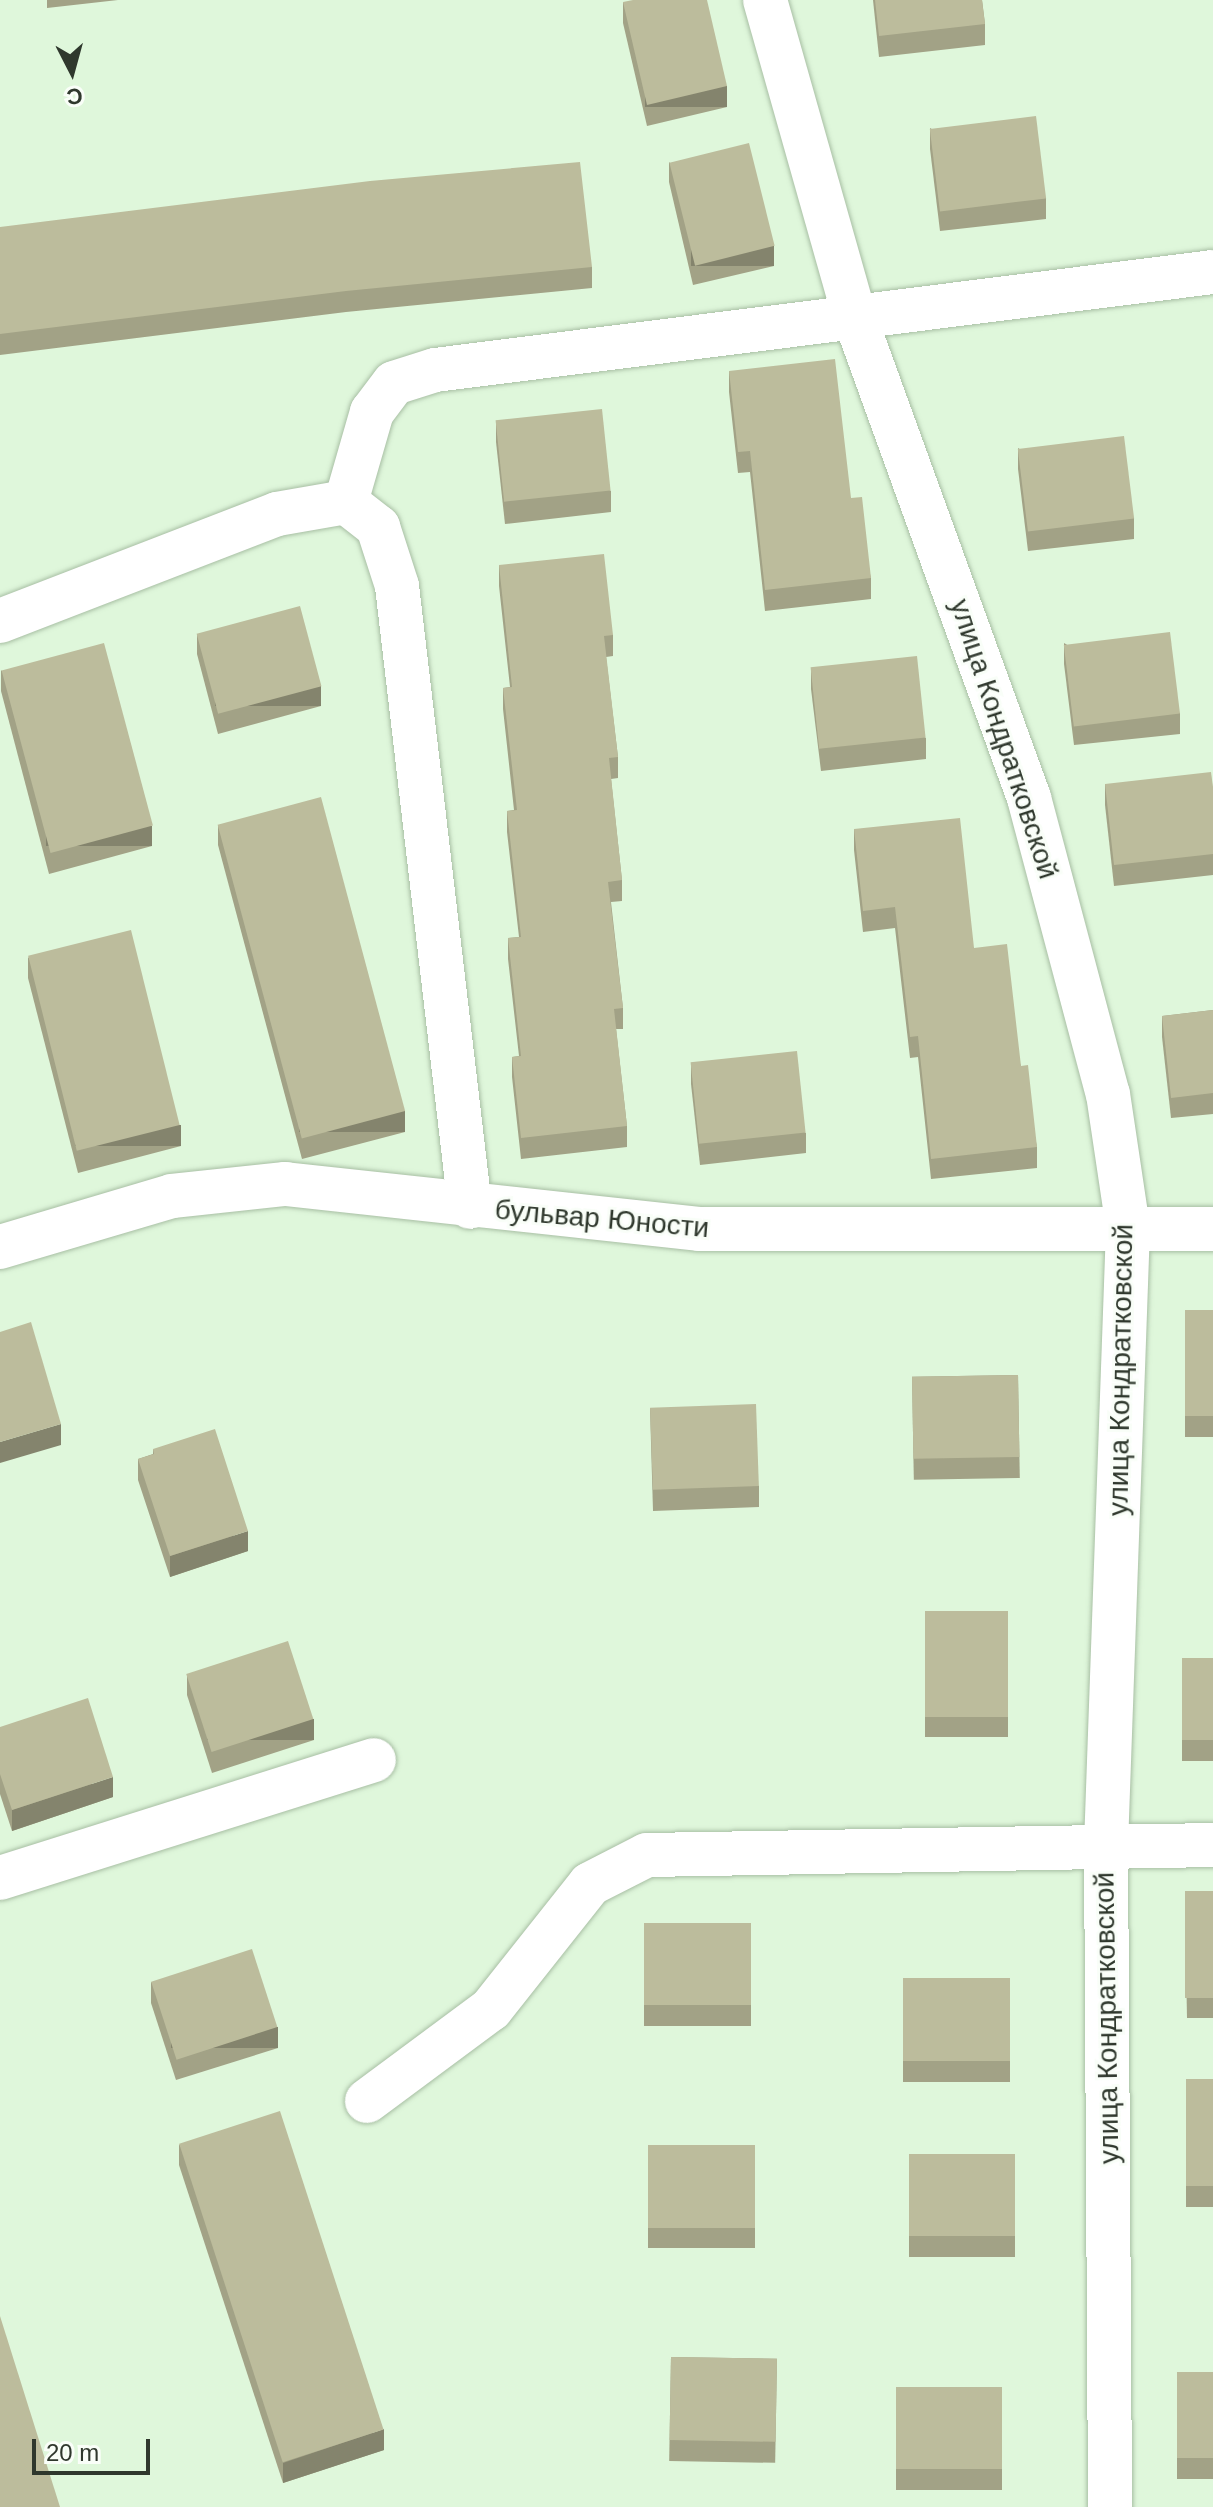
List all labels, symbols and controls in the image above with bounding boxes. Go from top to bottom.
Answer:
north arrow [32,32,112,112]
text: С [65,83,84,110]
street label: улица Кондратковской [943,595,1065,883]
street label: бульвар Юности [493,1193,711,1245]
street label: улица Кондратковской [1102,1224,1140,1516]
street label: улица Кондратковской [1088,1872,1126,2164]
scale bar [36,2423,154,2473]
text: 20 m [46,2439,99,2466]

